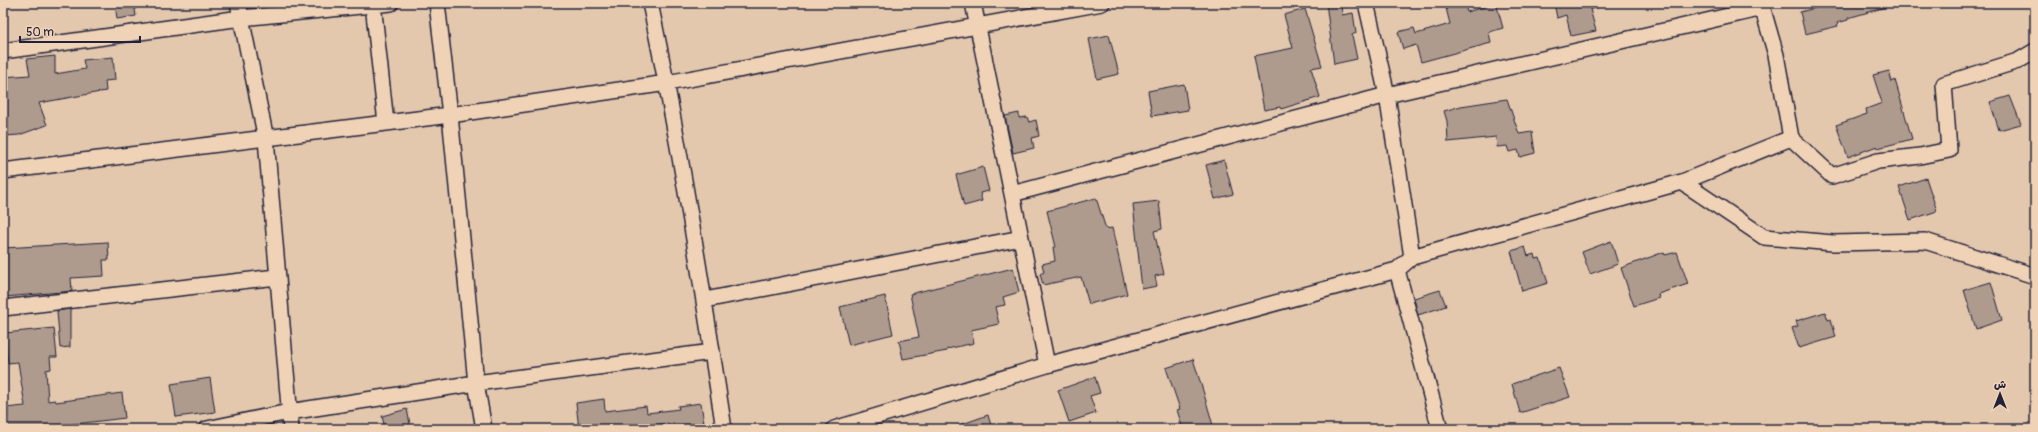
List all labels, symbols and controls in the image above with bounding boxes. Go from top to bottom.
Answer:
scale bar [20,18,140,44]
text: 50 m [26,25,54,40]
north arrow [1980,374,2020,414]
text: ش [1994,378,2006,391]

